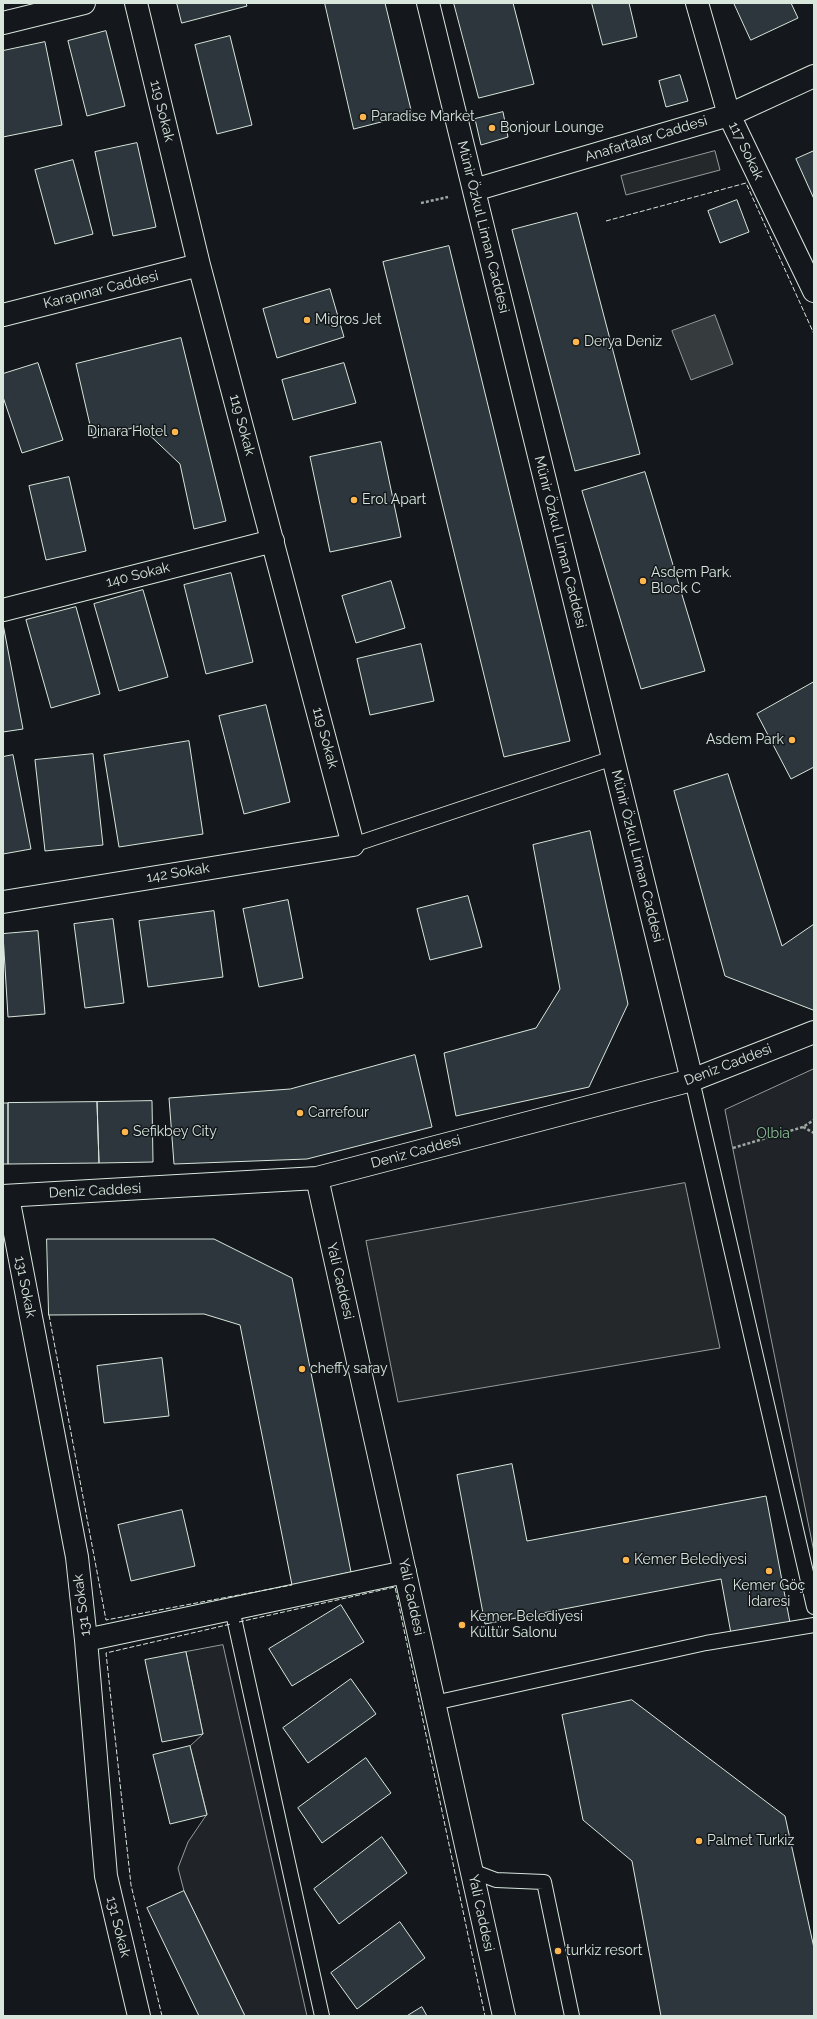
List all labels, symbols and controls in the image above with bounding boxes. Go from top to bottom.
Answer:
street label: 119 Sokak [146,78,178,144]
place label: Paradise Market [371,109,475,125]
marker: Paradise Market [358,112,368,122]
street label: Anafartalar Caddesi [583,112,709,166]
street label: 117 Sokak [725,119,767,183]
place label: Bonjour Lounge [500,120,604,136]
marker: Bonjour Lounge [487,123,497,133]
street label: Münir Özkul Liman Caddesi [453,139,513,315]
street label: Karapınar Caddesi [42,268,160,312]
place label: Migros Jet [315,312,382,328]
marker: Migros Jet [302,315,312,325]
place label: Derya Deniz [584,334,662,350]
marker: Derya Deniz [571,337,581,347]
street label: 119 Sokak [226,392,258,458]
place label: Dinara Hotel [87,424,167,440]
marker: Dinara Hotel [170,427,180,437]
street label: Münir Özkul Liman Caddesi [530,454,590,630]
place label: Erol Apart [362,492,426,508]
marker: Erol Apart [349,495,359,505]
street label: 140 Sokak [104,559,172,591]
place label: Asdem Park. Block C [651,565,732,598]
marker: Asdem Park. Block C [638,576,648,586]
street label: 119 Sokak [309,705,341,771]
place label: Asdem Park [706,732,784,748]
marker: Asdem Park [787,735,797,745]
street label: Münir Özkul Liman Caddesi [607,768,667,944]
street label: 142 Sokak [145,860,211,886]
street label: Deniz Caddesi [682,1041,774,1089]
place label: Carrefour [308,1105,369,1121]
marker: Carrefour [295,1108,305,1118]
place label: Sefikbey City [133,1124,217,1140]
park label: Olbia [756,1126,790,1142]
marker: Sefikbey City [120,1127,130,1137]
street label: Deniz Caddesi [369,1132,463,1172]
street label: Deniz Caddesi [48,1180,142,1202]
street label: Yali Caddesi [323,1241,357,1321]
street label: 131 Sokak [11,1255,39,1319]
place label: cheffy saray [310,1361,388,1377]
marker: cheffy saray [297,1364,307,1374]
place label: Kemer Belediyesi [634,1552,747,1568]
marker: Kemer Belediyesi [621,1555,631,1565]
street label: Yali Caddesi [395,1557,427,1637]
marker: Kemer Göç İdaresi [764,1566,774,1576]
street label: 131 Sokak [70,1573,94,1637]
place label: Kemer Göç İdaresi [733,1578,805,1610]
place label: Kemer Belediyesi Kültür Salonu [470,1609,583,1642]
marker: Kemer Belediyesi Kültür Salonu [457,1620,467,1630]
place label: Palmet Turkiz [707,1833,794,1849]
marker: Palmet Turkiz [694,1836,704,1846]
street label: Yali Caddesi [465,1873,497,1953]
street label: 131 Sokak [102,1895,134,1959]
place label: turkiz resort [566,1943,642,1959]
marker: turkiz resort [553,1946,563,1956]

